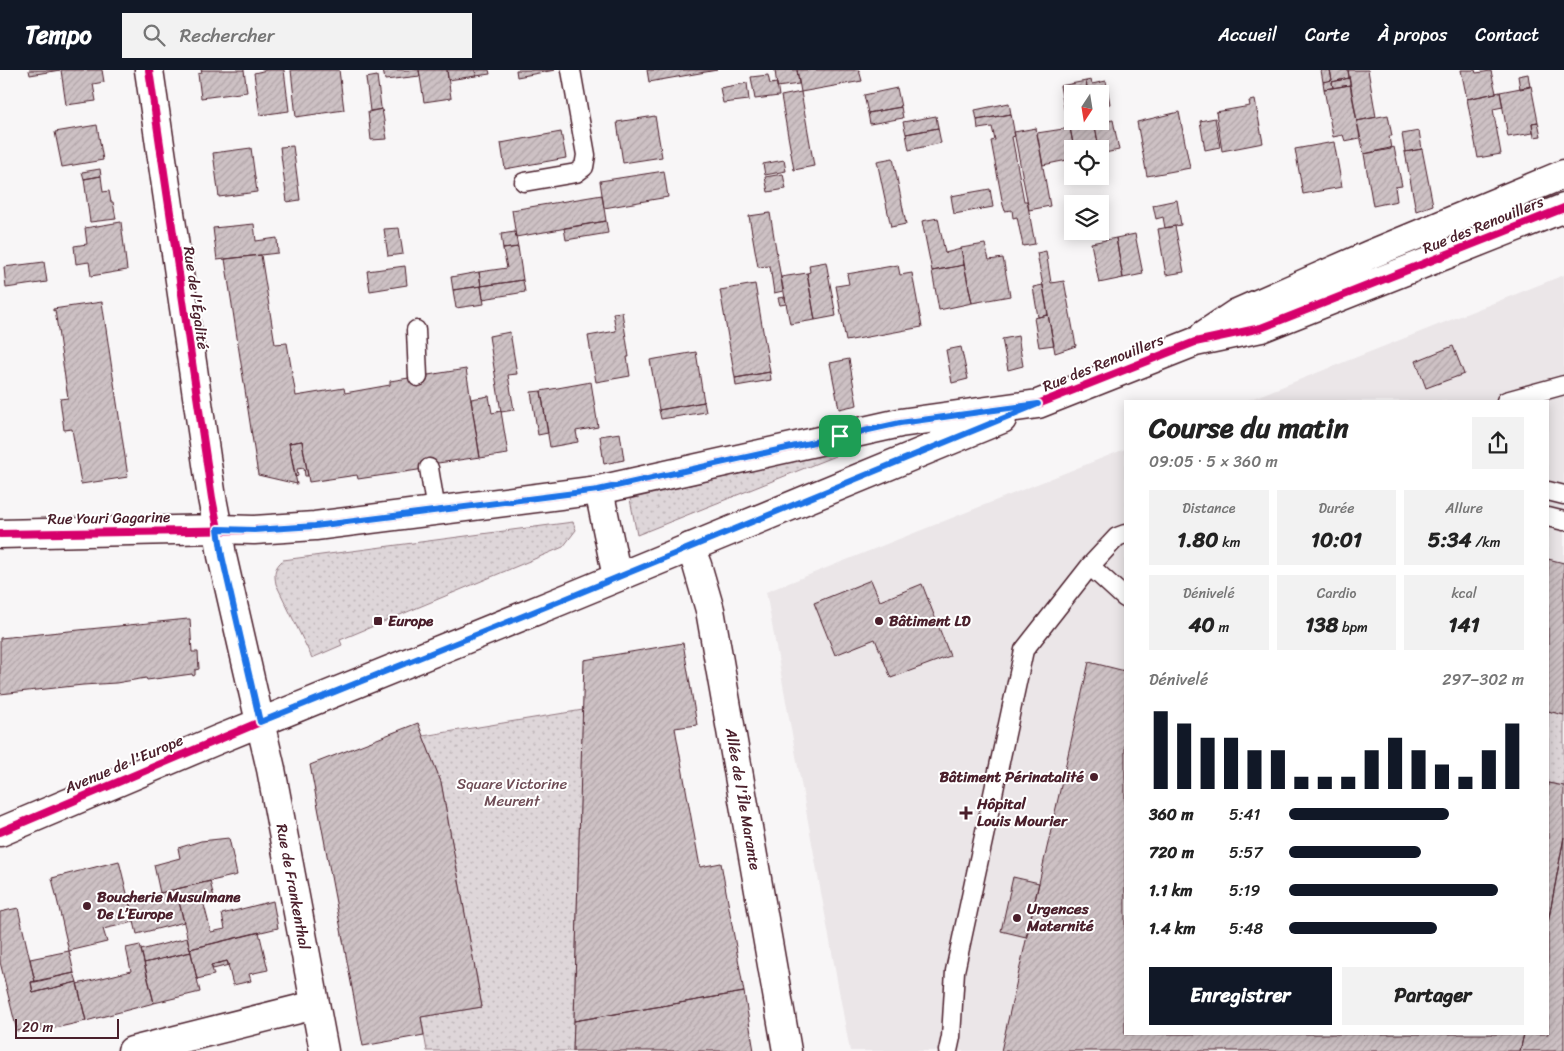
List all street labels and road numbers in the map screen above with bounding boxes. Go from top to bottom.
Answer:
street label: Rue des Renouillers [1418,189,1548,261]
street label: Rue de l'Égalité [176,245,216,351]
street label: Rue des Renouillers [1038,327,1168,399]
street label: Rue Youri Gagarine [48,504,170,532]
street label: Allée de l'Île Marante [718,725,768,872]
street label: Avenue de l'Europe [60,727,188,801]
street label: Rue de Frankenthal [269,822,318,952]

